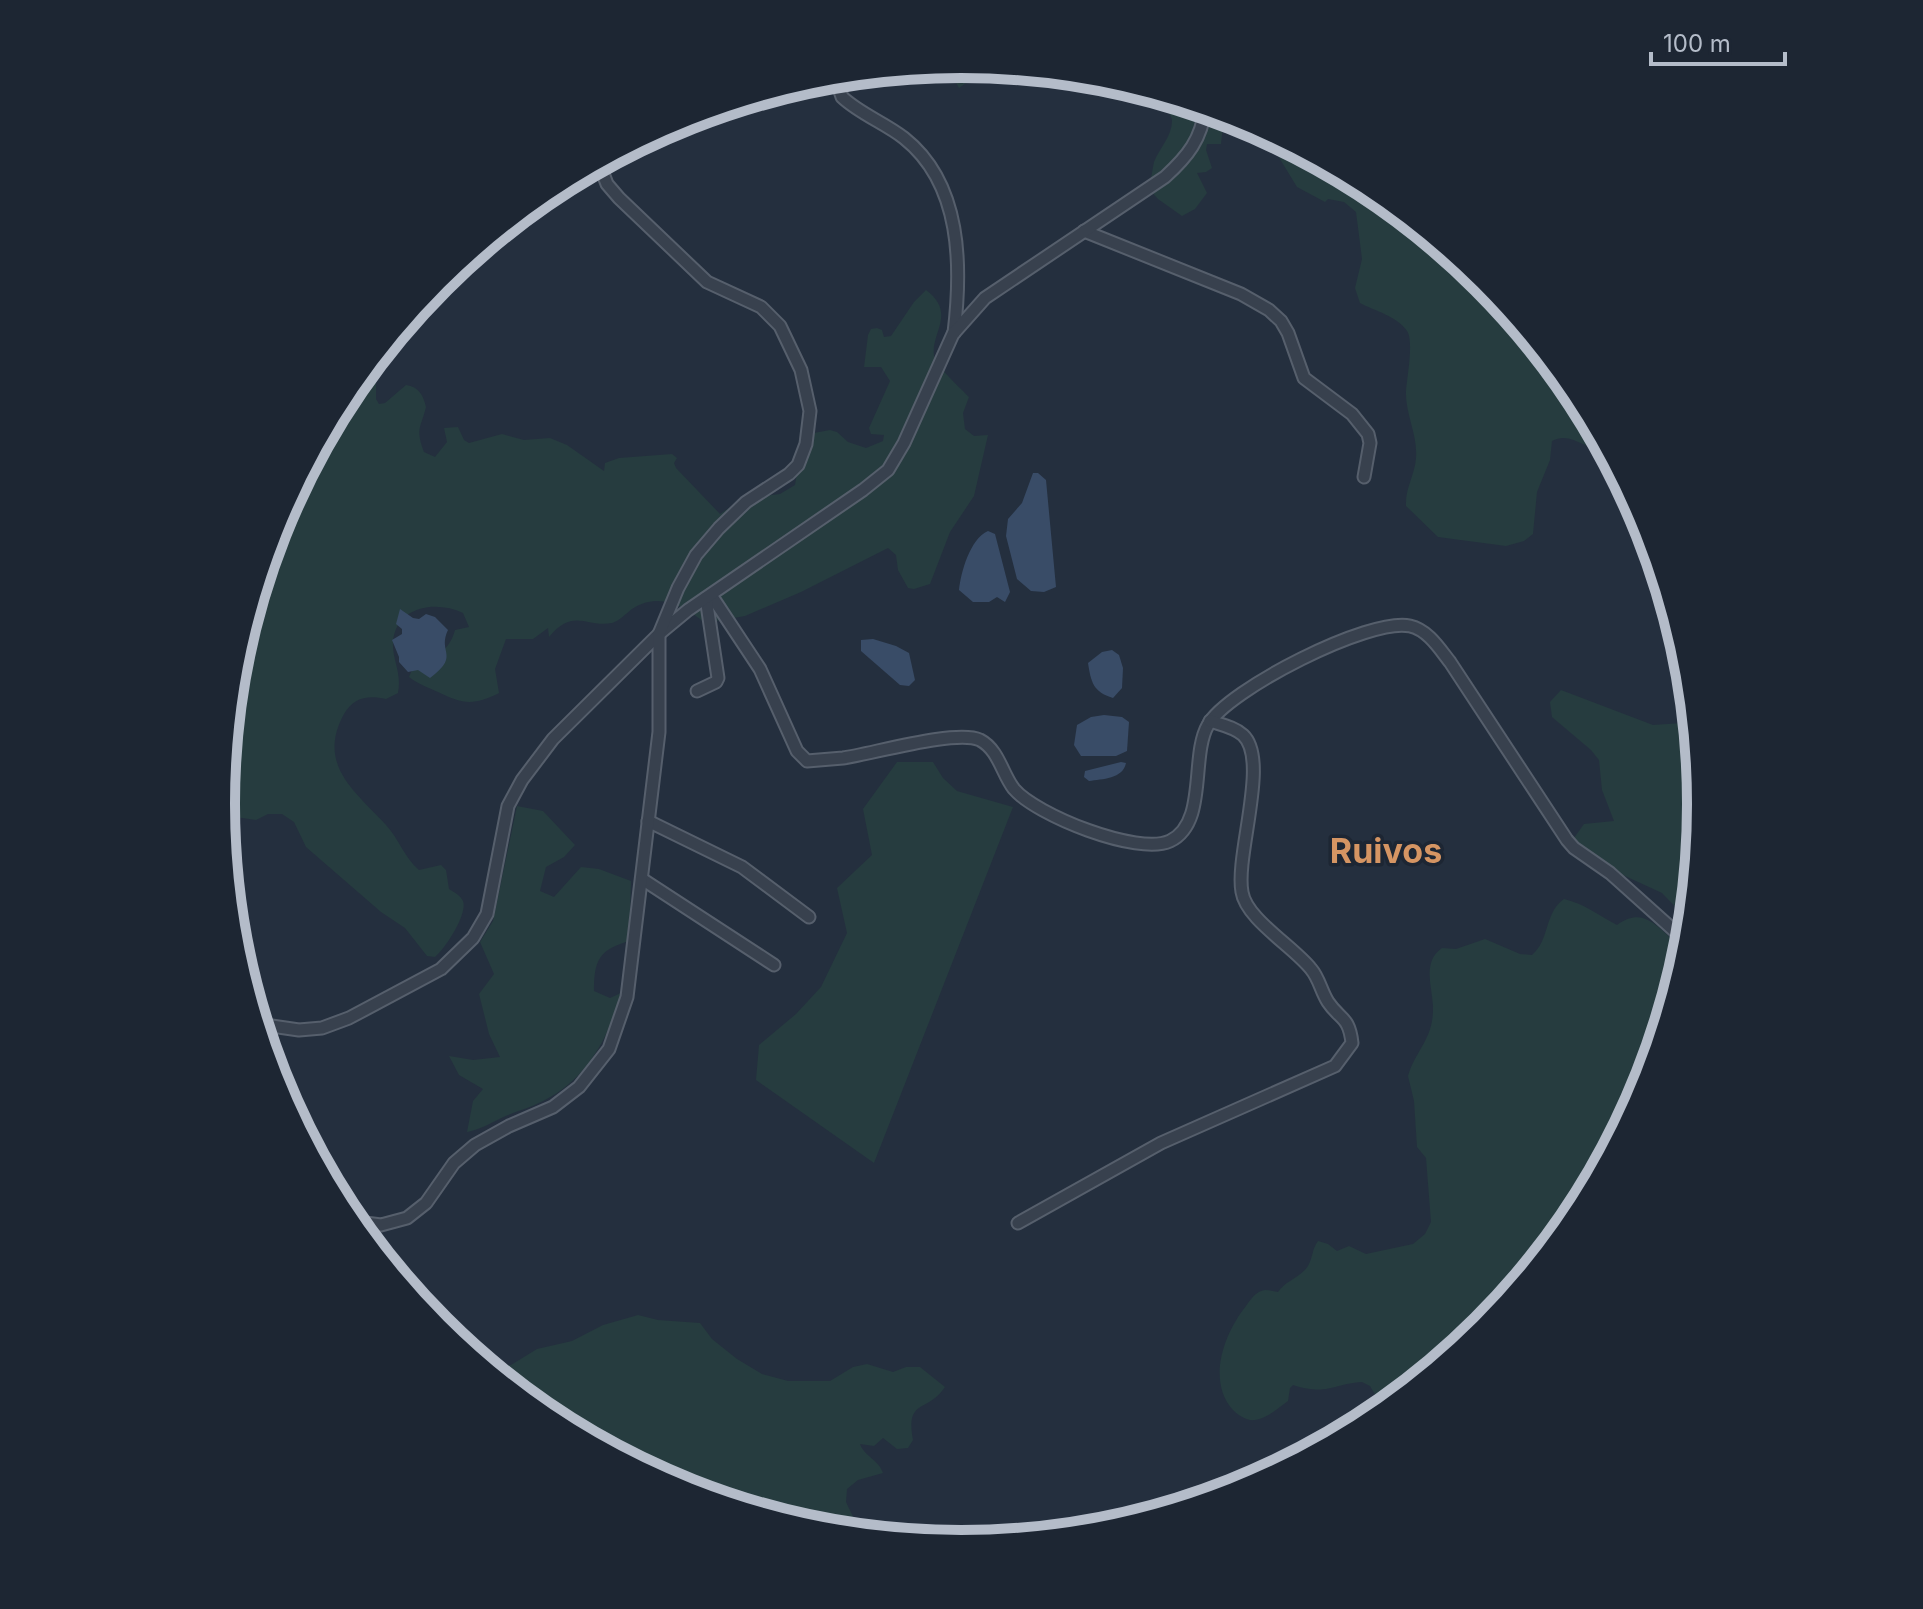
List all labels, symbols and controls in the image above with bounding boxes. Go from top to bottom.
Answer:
scale bar [1651,16,1785,66]
text: 100 m [1663,29,1731,58]
district label: Ruivos [1330,830,1442,871]

